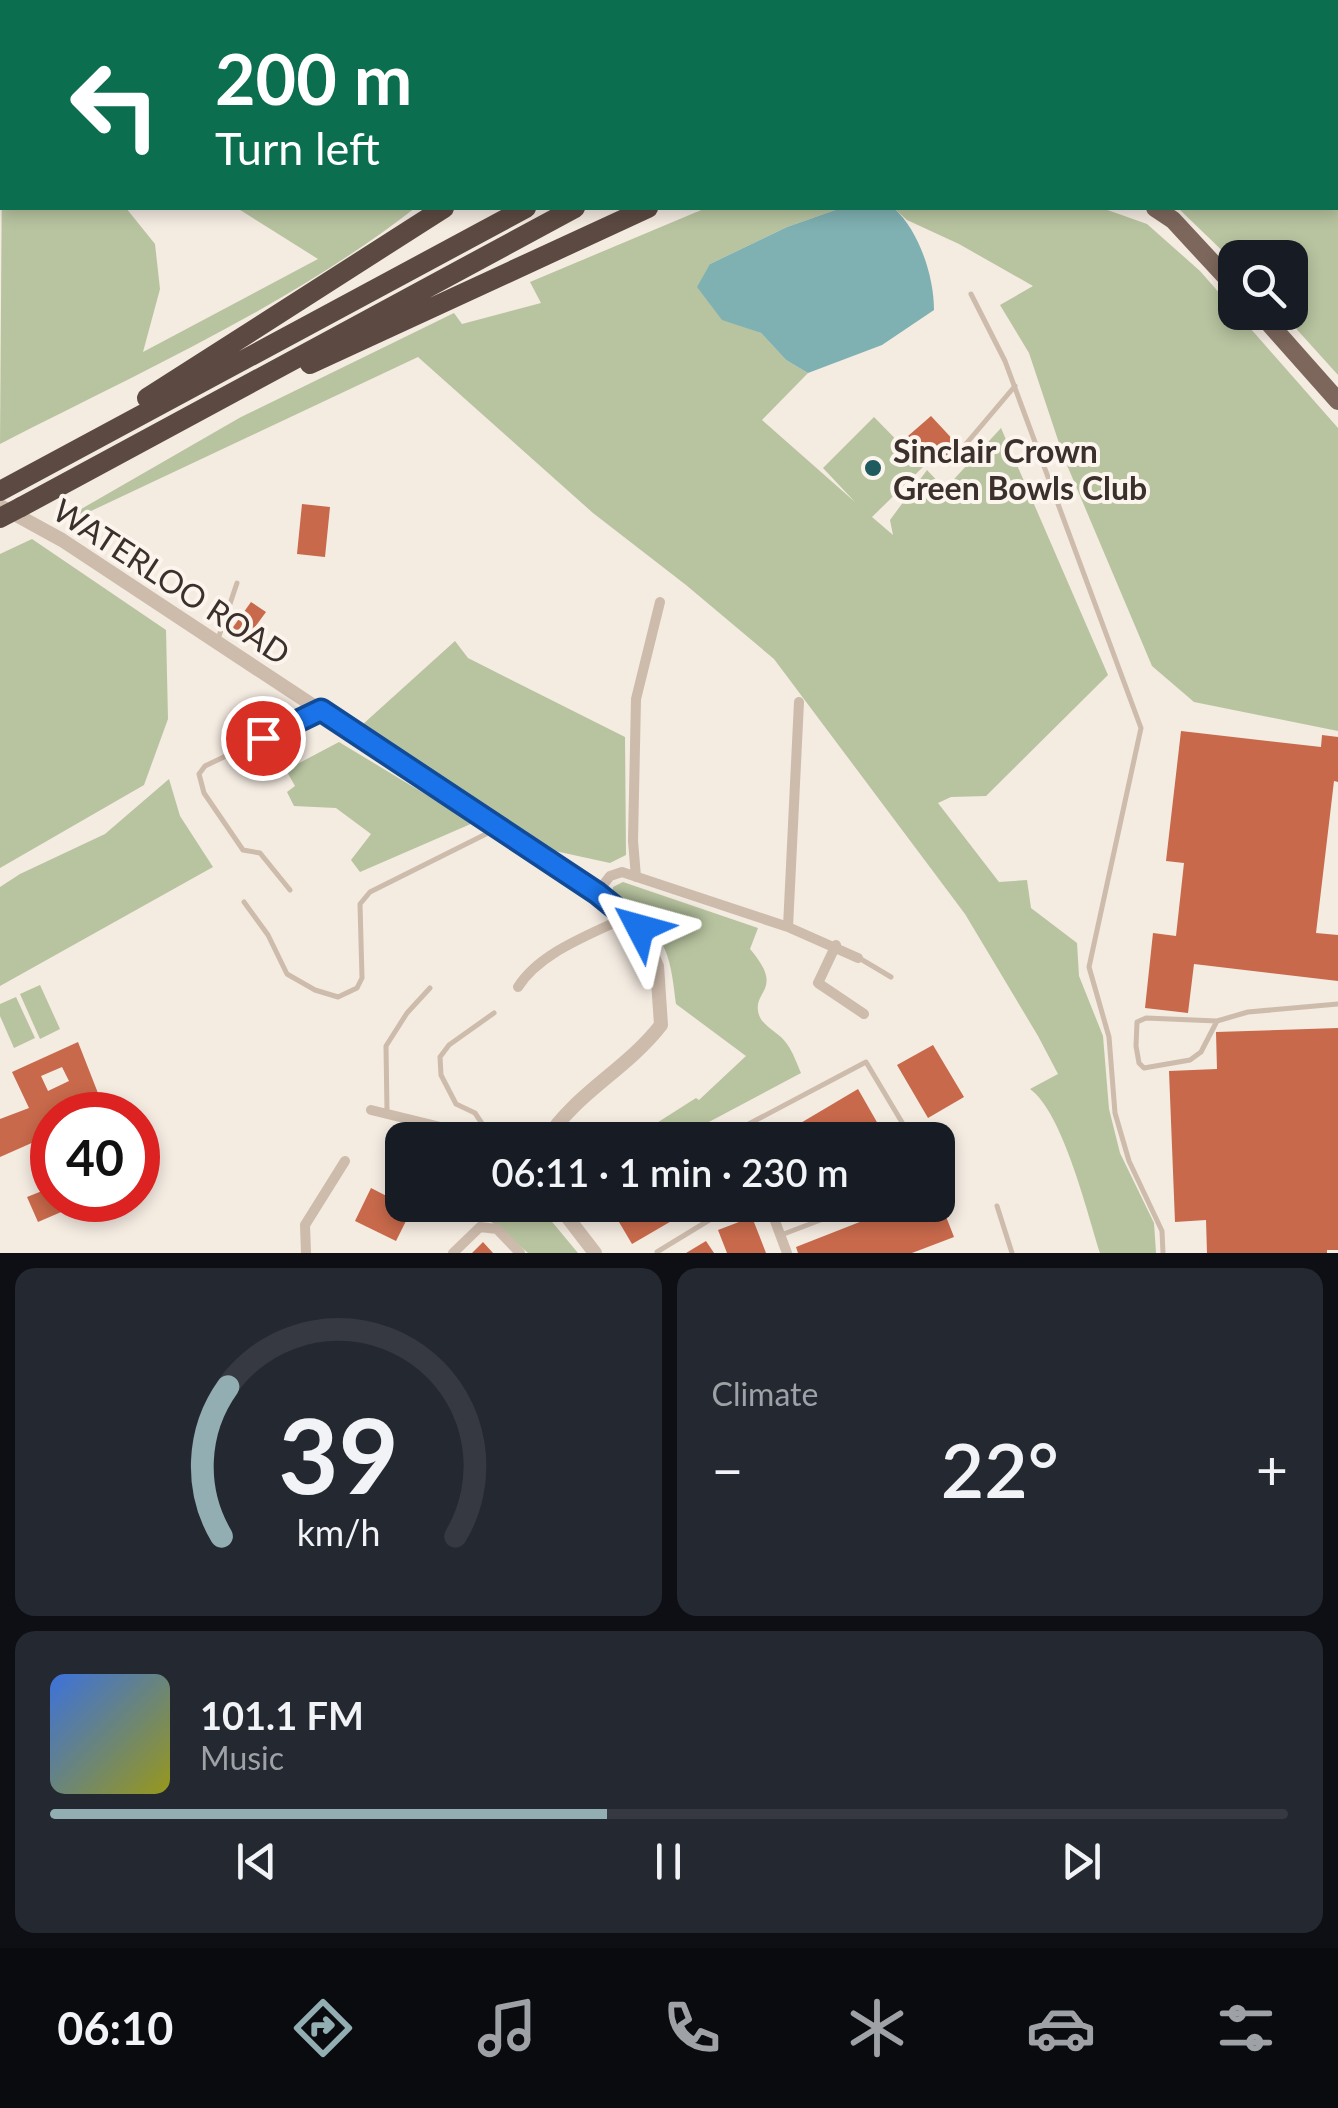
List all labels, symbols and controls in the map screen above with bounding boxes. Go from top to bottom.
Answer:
text: 200 m [215,36,412,120]
icon: left [50,40,180,170]
text: Turn left [215,121,380,175]
map controls [1218,240,1308,330]
button: search [1218,240,1308,330]
place label: Sinclair Crown Green Bowls Club [893,431,1147,507]
marker: Sinclair Crown Green Bowls Club [862,457,884,479]
street label: WATERLOO ROAD [46,490,298,672]
pin [221,696,306,781]
icon: arrive [236,711,291,766]
position arrow [588,876,692,980]
speed limit sign: 40 [30,1092,160,1222]
text: 06:11 · 1 min · 230 m [492,1149,848,1195]
text: Climate [712,1374,818,1413]
text: 39 [278,1391,399,1516]
text: 22° [941,1424,1059,1514]
text: − [712,1436,743,1502]
text: + [1256,1436,1288,1502]
text: km/h [296,1511,380,1554]
text: 101.1 FM [200,1692,364,1738]
text: Music [200,1738,284,1777]
icon: previous [229,1834,284,1889]
icon: pause [641,1834,696,1889]
icon: next [1054,1834,1109,1889]
icon: directions [288,1993,358,2063]
icon: music [472,1993,542,2063]
icon: phone [657,1993,727,2063]
icon: climate [842,1993,912,2063]
icon: car [1026,1993,1096,2063]
icon: filters [1211,1993,1281,2063]
text: 06:10 [57,2001,173,2055]

